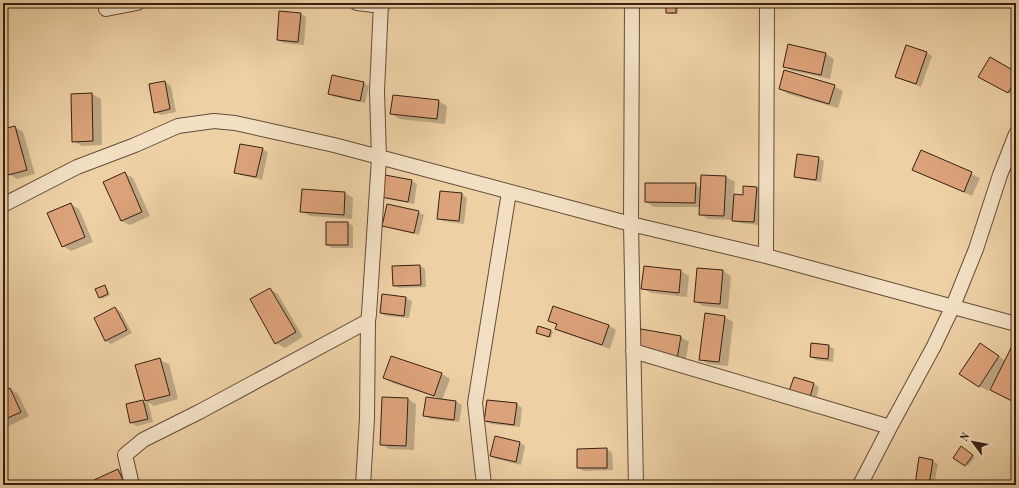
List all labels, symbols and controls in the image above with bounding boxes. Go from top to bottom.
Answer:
north arrow [953,422,993,462]
text: N [959,431,973,444]

